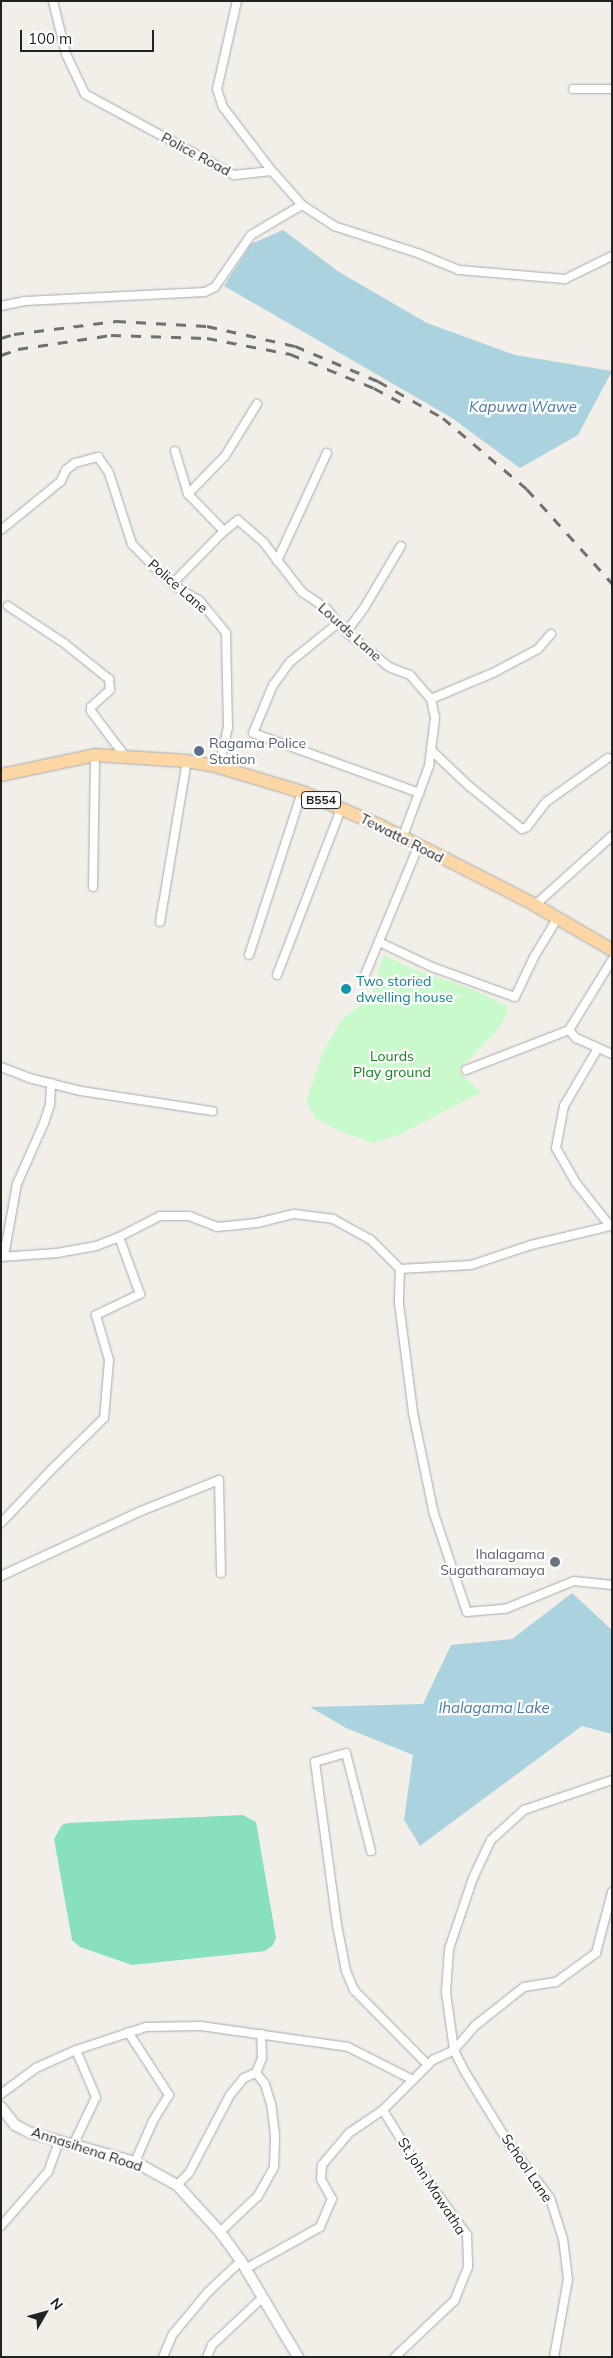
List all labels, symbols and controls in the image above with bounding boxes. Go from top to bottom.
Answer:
scale bar [22,20,156,52]
text: 100 m [28,29,72,48]
street label: Police Road [159,129,233,179]
water label: Kapuwa Wawe [469,398,577,416]
street label: Police Lane [145,556,211,616]
street label: Lourds Lane [315,599,385,665]
place label: Ragama Police Station [209,735,306,768]
marker: Ragama Police Station [193,745,205,757]
road number: B554 [301,790,341,810]
street label: Tewatta Road [357,810,447,866]
place label: Two storied dwelling house [356,973,453,1006]
marker: Two storied dwelling house [340,983,352,995]
park label: Lourds Play ground [353,1048,431,1080]
place label: Ihalagama Sugatharamaya [440,1546,545,1578]
marker: Ihalagama Sugatharamaya [549,1556,561,1568]
water label: Ihalagama Lake [438,1699,550,1717]
street label: Annasihena Road [29,2123,145,2175]
street label: School Lane [498,2131,556,2205]
street label: St.John Mawatha [394,2134,470,2238]
north arrow [20,2288,70,2338]
text: N [46,2294,67,2313]

